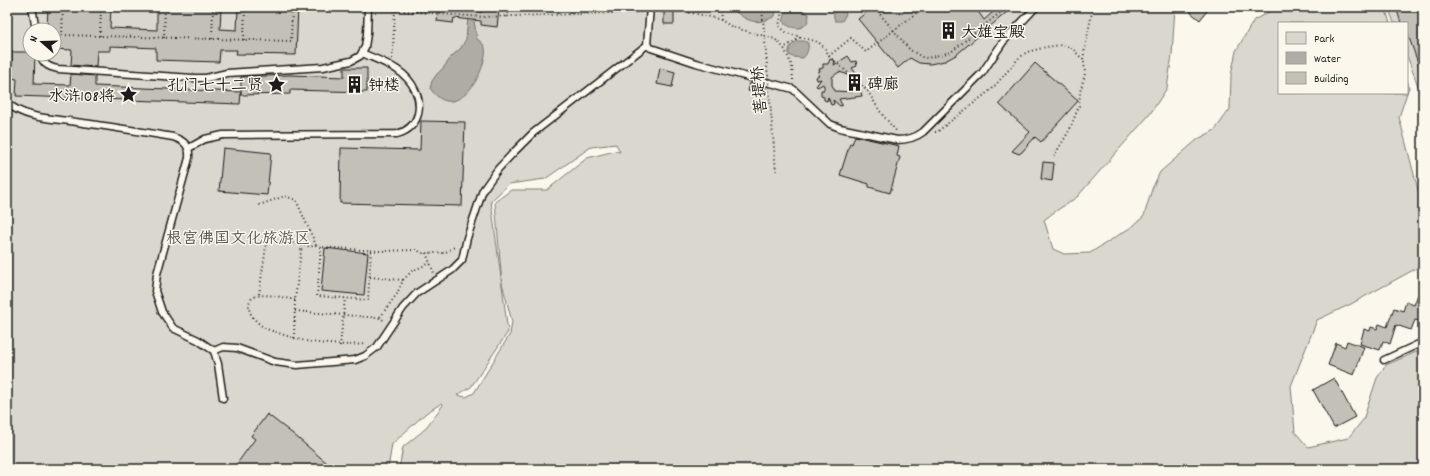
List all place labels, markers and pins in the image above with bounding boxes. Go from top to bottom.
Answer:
building icon: 大雄宝殿 [938,21,958,41]
place label: 大雄宝殿 [961,22,1025,45]
building icon: 碑廊 [844,73,864,93]
place icon: 孔门七十二贤 [266,74,286,94]
building icon: 钟楼 [345,74,365,94]
place label: 碑廊 [867,74,899,97]
place label: 孔门七十二贤 [167,75,263,98]
place label: 钟楼 [368,75,400,98]
place icon: 水浒108将 [118,85,138,105]
place label: 水浒108将 [48,86,115,109]

